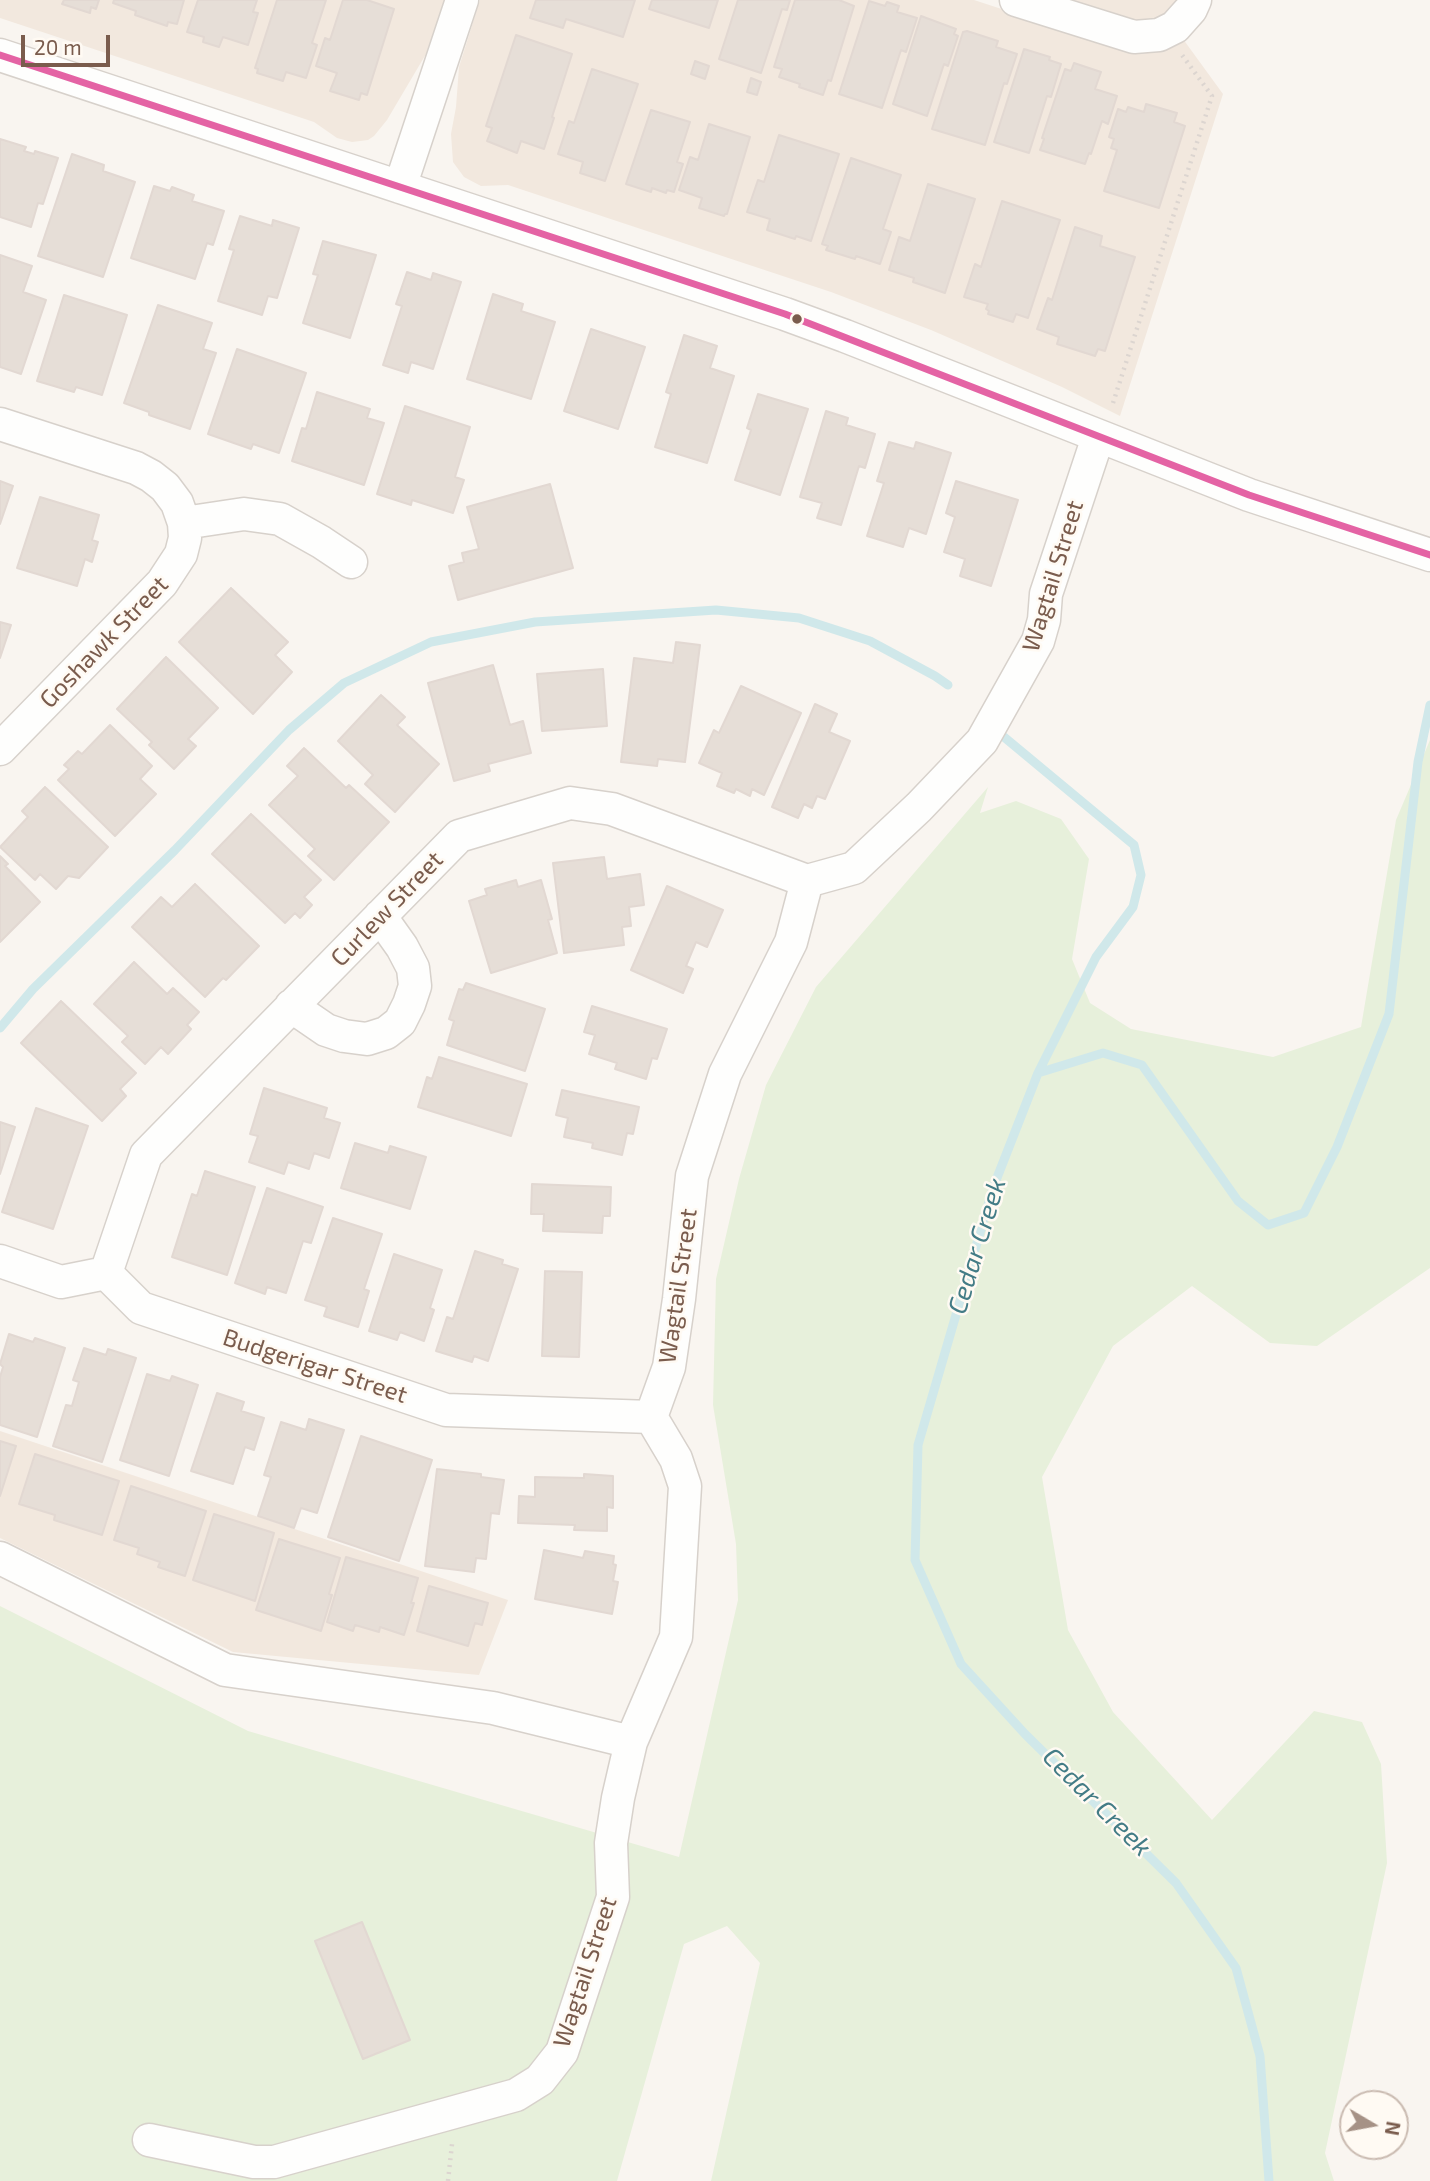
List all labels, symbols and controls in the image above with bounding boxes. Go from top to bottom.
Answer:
scale bar [24,21,114,65]
text: 20 m [34,34,82,59]
unlabelled marker [790,312,804,326]
street label: Wagtail Street [1016,497,1090,655]
street label: Goshawk Street [34,570,174,714]
street label: Curlew Street [325,845,449,973]
water label: Cedar Creek [942,1174,1012,1318]
street label: Wagtail Street [653,1207,703,1365]
street label: Budgerigar Street [219,1323,411,1409]
water label: Cedar Creek [1036,1741,1158,1863]
street label: Wagtail Street [547,1893,623,2051]
north arrow [1339,2090,1409,2160]
text: N [1381,2120,1406,2137]

